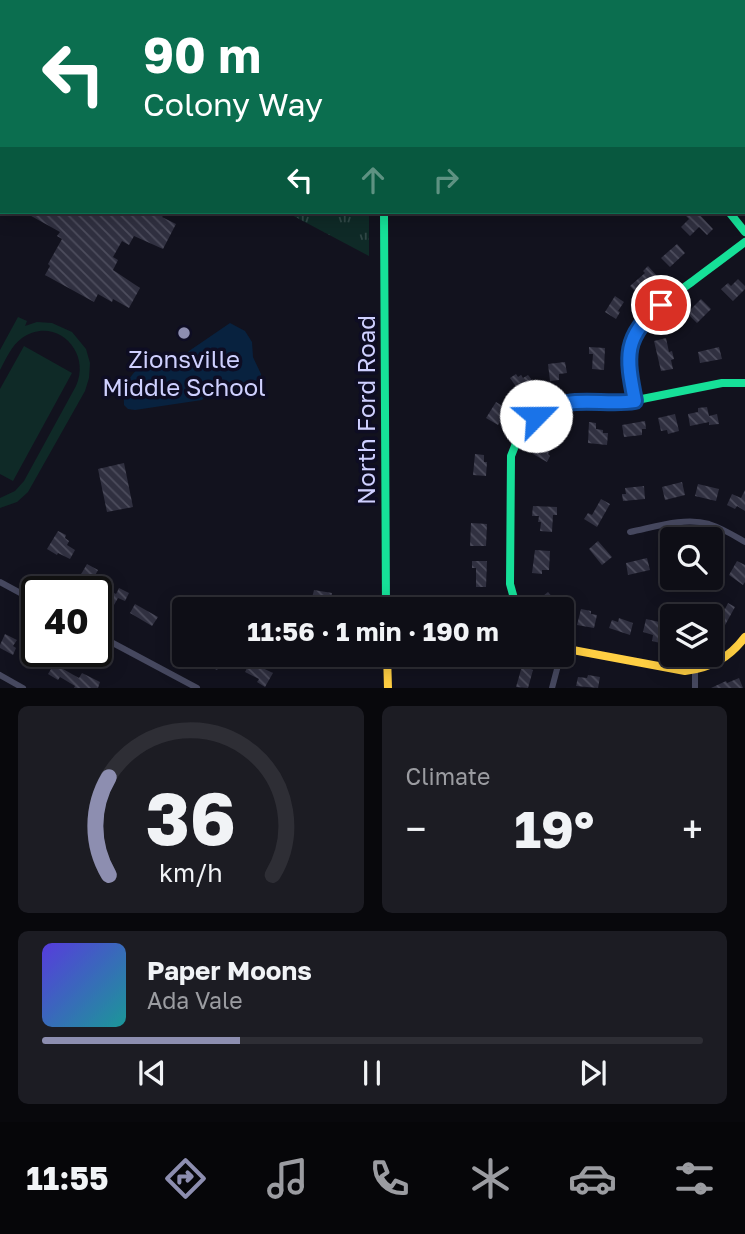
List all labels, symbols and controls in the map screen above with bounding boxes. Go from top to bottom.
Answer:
text: 90 m [143,25,261,84]
icon: left [28,28,119,119]
text: Colony Way [143,85,323,123]
icon: left [281,161,319,199]
icon: ahead [354,161,392,199]
icon: right [427,161,465,199]
pin [631,275,691,335]
icon: arrive [642,286,680,324]
street label: North Ford Road [351,315,380,505]
marker: Zionsville Middle School [176,325,192,341]
place label: Zionsville Middle School [102,344,266,401]
position arrow [499,379,573,453]
map controls [660,527,723,667]
button: search [660,527,723,590]
speed limit sign: 40 [21,576,112,667]
button: layers [660,604,723,667]
text: 11:56 · 1 min · 190 m [247,616,499,647]
text: Climate [406,762,490,790]
text: 36 [145,775,236,862]
text: 19° [514,797,594,859]
text: − [406,806,426,851]
text: + [682,806,703,851]
text: km/h [159,857,223,888]
text: Paper Moons [147,955,312,986]
text: Ada Vale [147,986,243,1014]
icon: previous [133,1054,171,1092]
icon: pause [353,1054,391,1092]
icon: next [574,1054,612,1092]
icon: directions [161,1154,210,1203]
icon: music [263,1154,312,1203]
icon: phone [365,1154,414,1203]
icon: climate [466,1154,515,1203]
icon: car [568,1154,617,1203]
icon: filters [670,1154,719,1203]
text: 11:55 [26,1159,109,1197]

